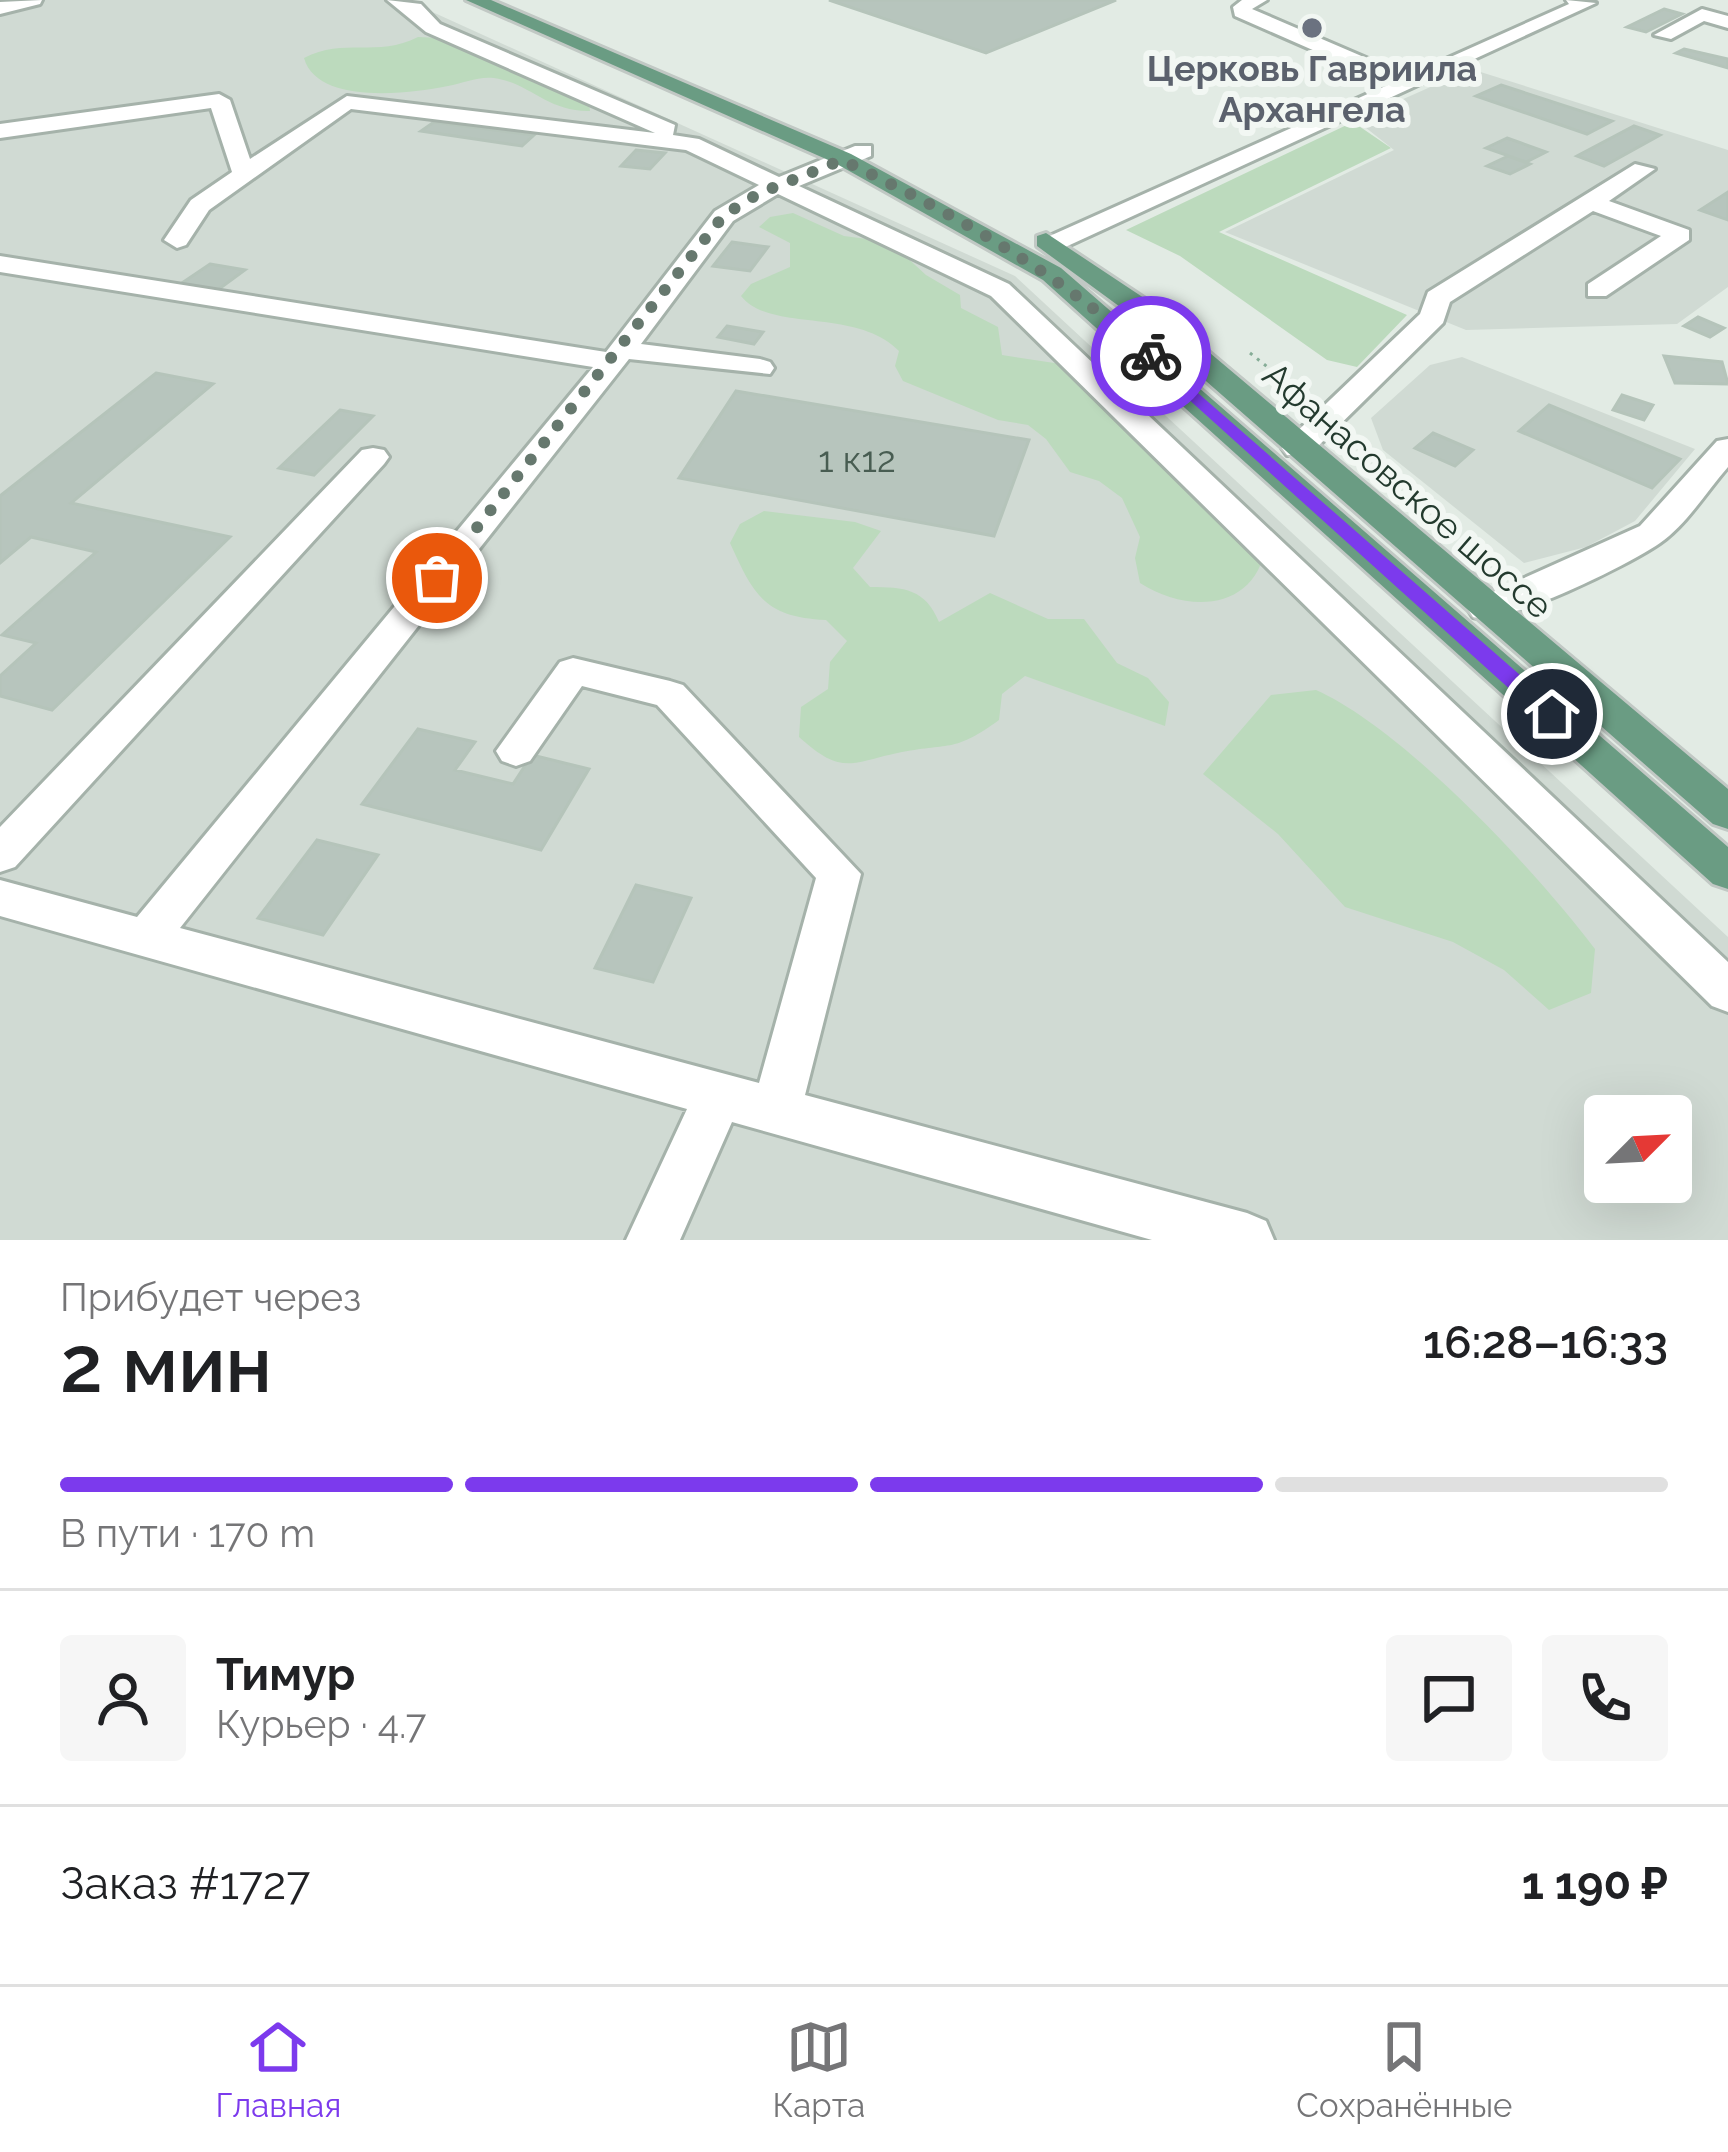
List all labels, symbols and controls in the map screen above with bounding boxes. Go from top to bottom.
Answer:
marker: Церковь Гавриила Архангела [1299,15,1325,41]
place label: Церковь Гавриила Архангела [1147,47,1477,130]
courier [1091,296,1211,416]
icon: bike [1118,323,1184,389]
street label: Афанасовское шоссе [1255,353,1561,627]
house number: 1 к12 [818,438,896,480]
pin [386,527,488,629]
icon: bag [404,545,470,611]
pin [1501,663,1603,765]
icon: home [1519,681,1585,747]
north arrow [1584,1095,1692,1203]
map controls [1584,1095,1692,1203]
text: Прибудет через [60,1274,361,1320]
text: 16:28–16:33 [1423,1316,1668,1369]
text: 2 мин [60,1319,272,1410]
text: В пути · 170 m [60,1510,315,1556]
button: person [60,1635,186,1761]
button: chat [1386,1635,1512,1761]
button: phone [1542,1635,1668,1761]
text: Тимур [216,1648,355,1701]
text: Курьер · 4.7 [216,1701,426,1747]
text: Заказ #1727 [60,1857,310,1910]
text: 1 190 ₽ [1522,1857,1668,1910]
tab: Главная [216,2014,341,2125]
tab: Карта [772,2014,865,2125]
tab: Сохранённые [1296,2014,1512,2125]

